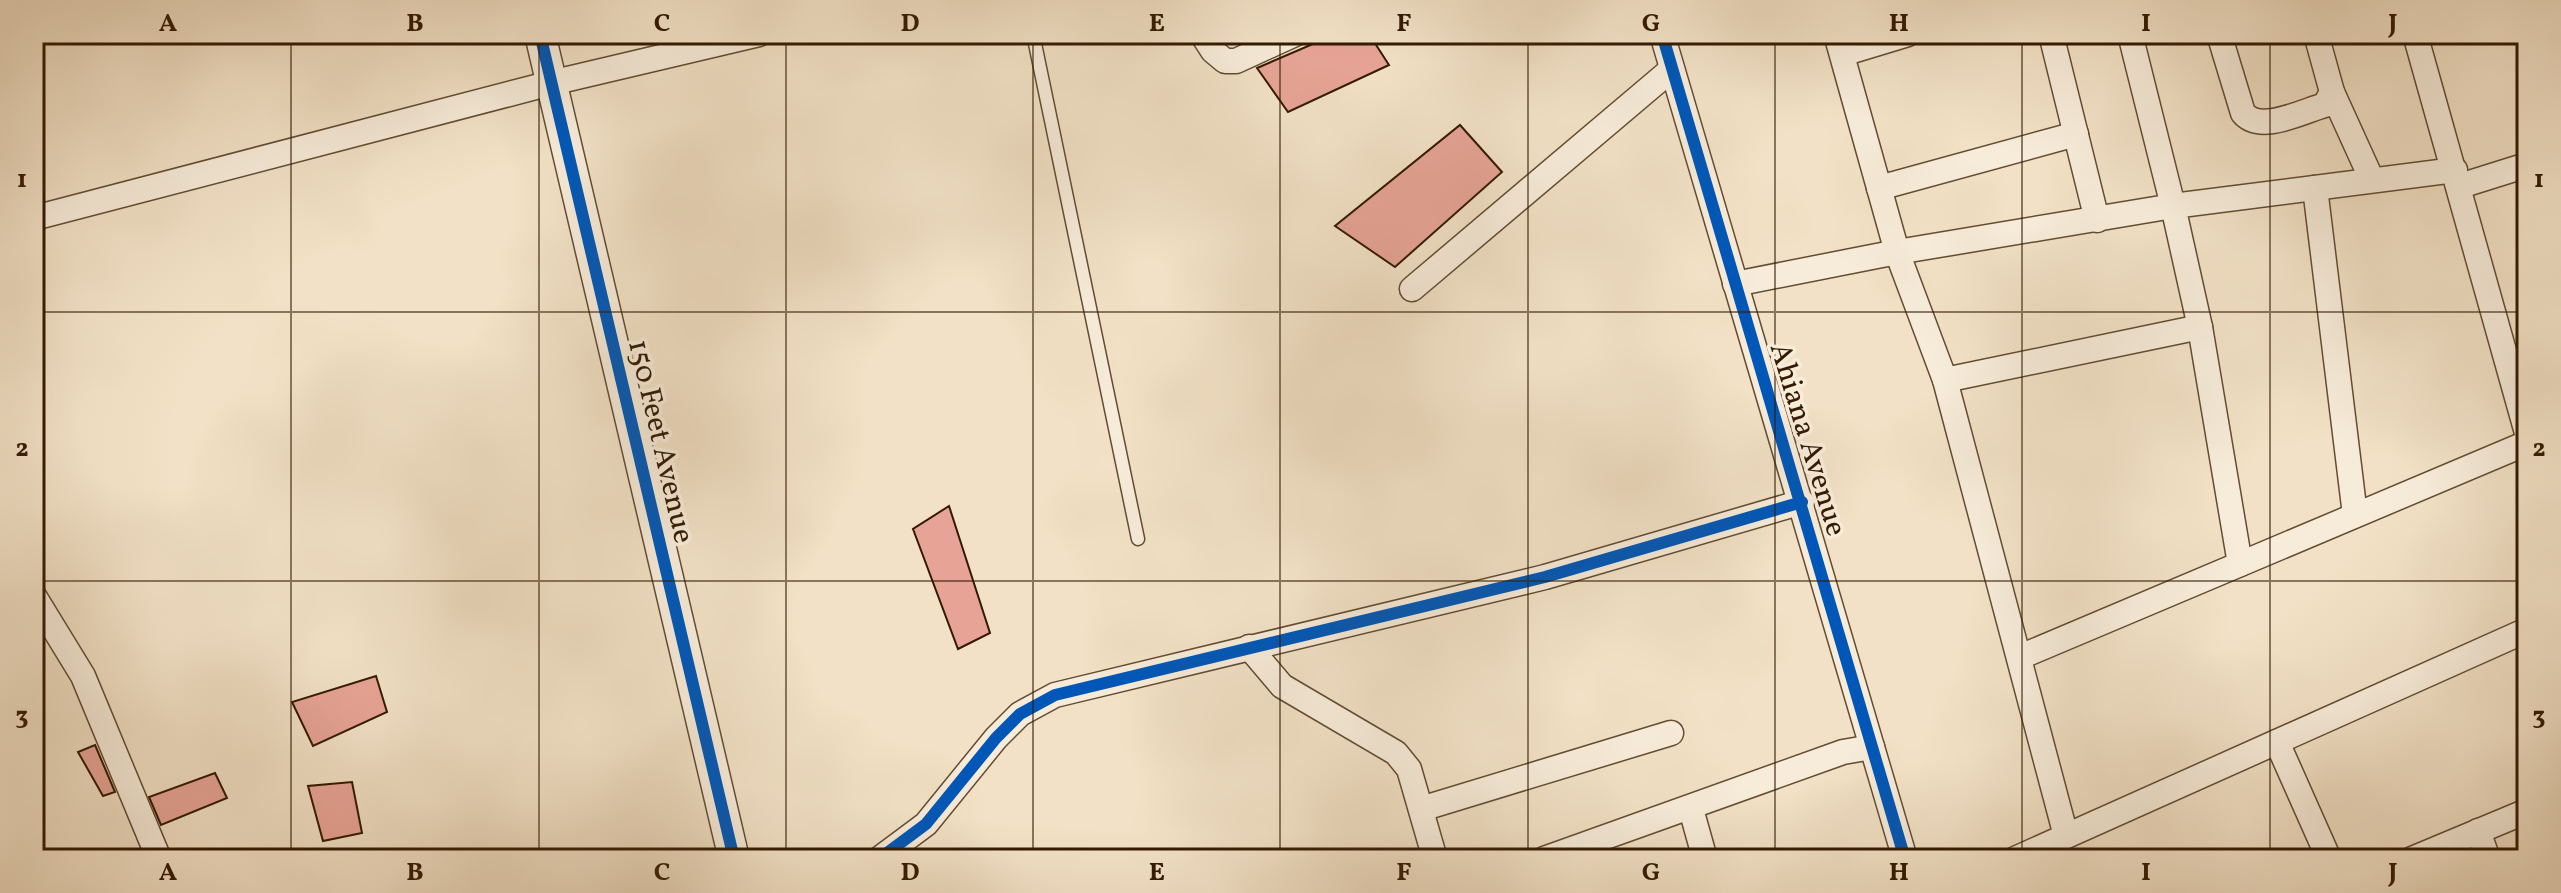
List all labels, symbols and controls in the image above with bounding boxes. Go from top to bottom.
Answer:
text: A [159,6,178,42]
text: B [406,6,424,42]
text: C [654,6,670,42]
text: D [900,6,920,42]
text: E [1149,6,1165,42]
text: F [1396,6,1412,42]
text: G [1642,6,1660,42]
text: H [1889,6,1909,42]
text: I [2141,6,2151,42]
text: J [2387,6,2398,42]
text: 1 [17,162,27,198]
text: 1 [2534,162,2544,198]
street label: 150 Feet Avenue [616,335,704,547]
street label: Ahiana Avenue [1758,338,1856,541]
text: 2 [15,431,29,467]
text: 2 [2532,431,2546,467]
text: 3 [15,699,29,735]
text: 3 [2532,699,2546,735]
text: A [159,855,178,891]
text: B [406,855,424,891]
text: C [654,855,670,891]
text: D [900,855,920,891]
text: E [1149,855,1165,891]
text: F [1396,855,1412,891]
text: G [1642,855,1660,891]
text: H [1889,855,1909,891]
text: I [2141,855,2151,891]
text: J [2387,855,2398,891]

